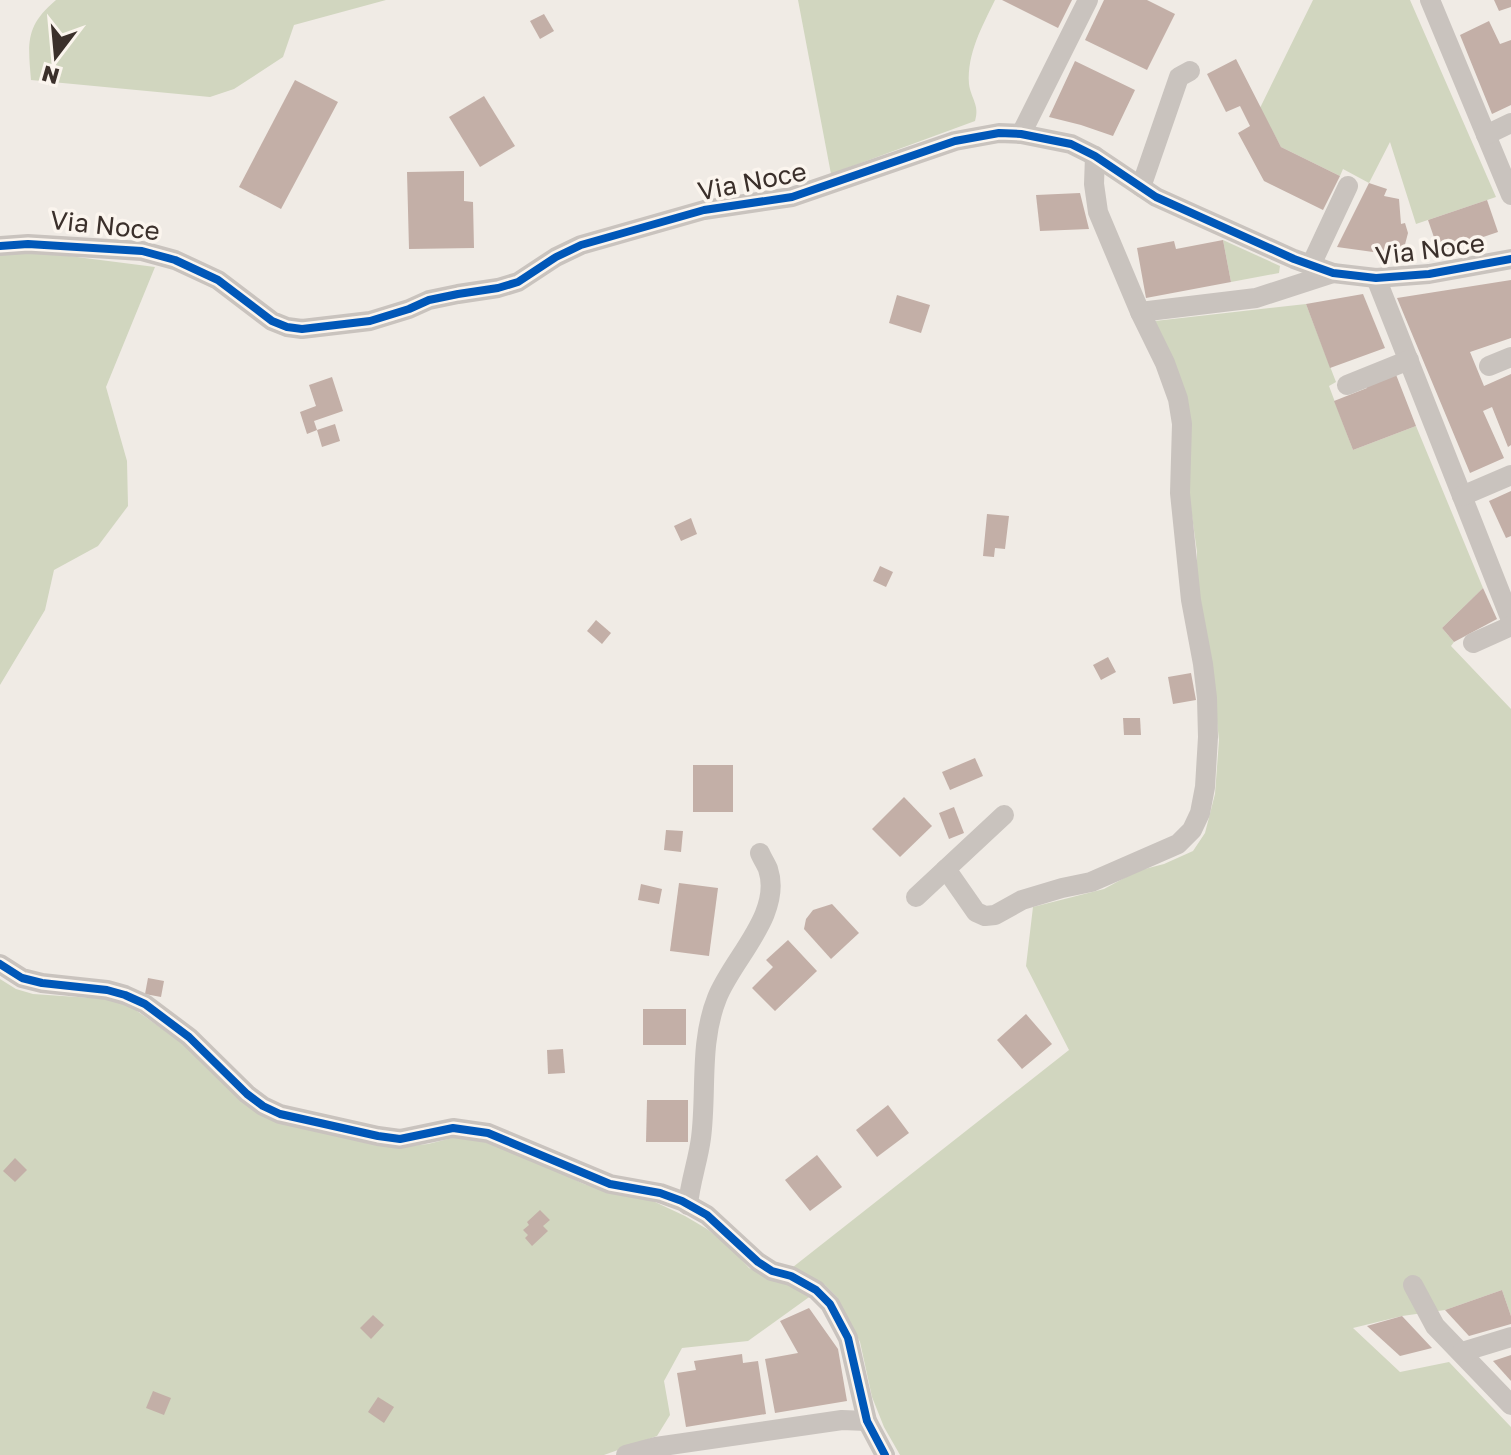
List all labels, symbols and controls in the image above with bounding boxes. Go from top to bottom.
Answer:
north arrow [16,16,96,96]
text: N [39,60,62,91]
street label: Via Noce [695,155,809,207]
street label: Via Noce [49,204,161,246]
street label: Via Noce [1373,227,1487,271]

